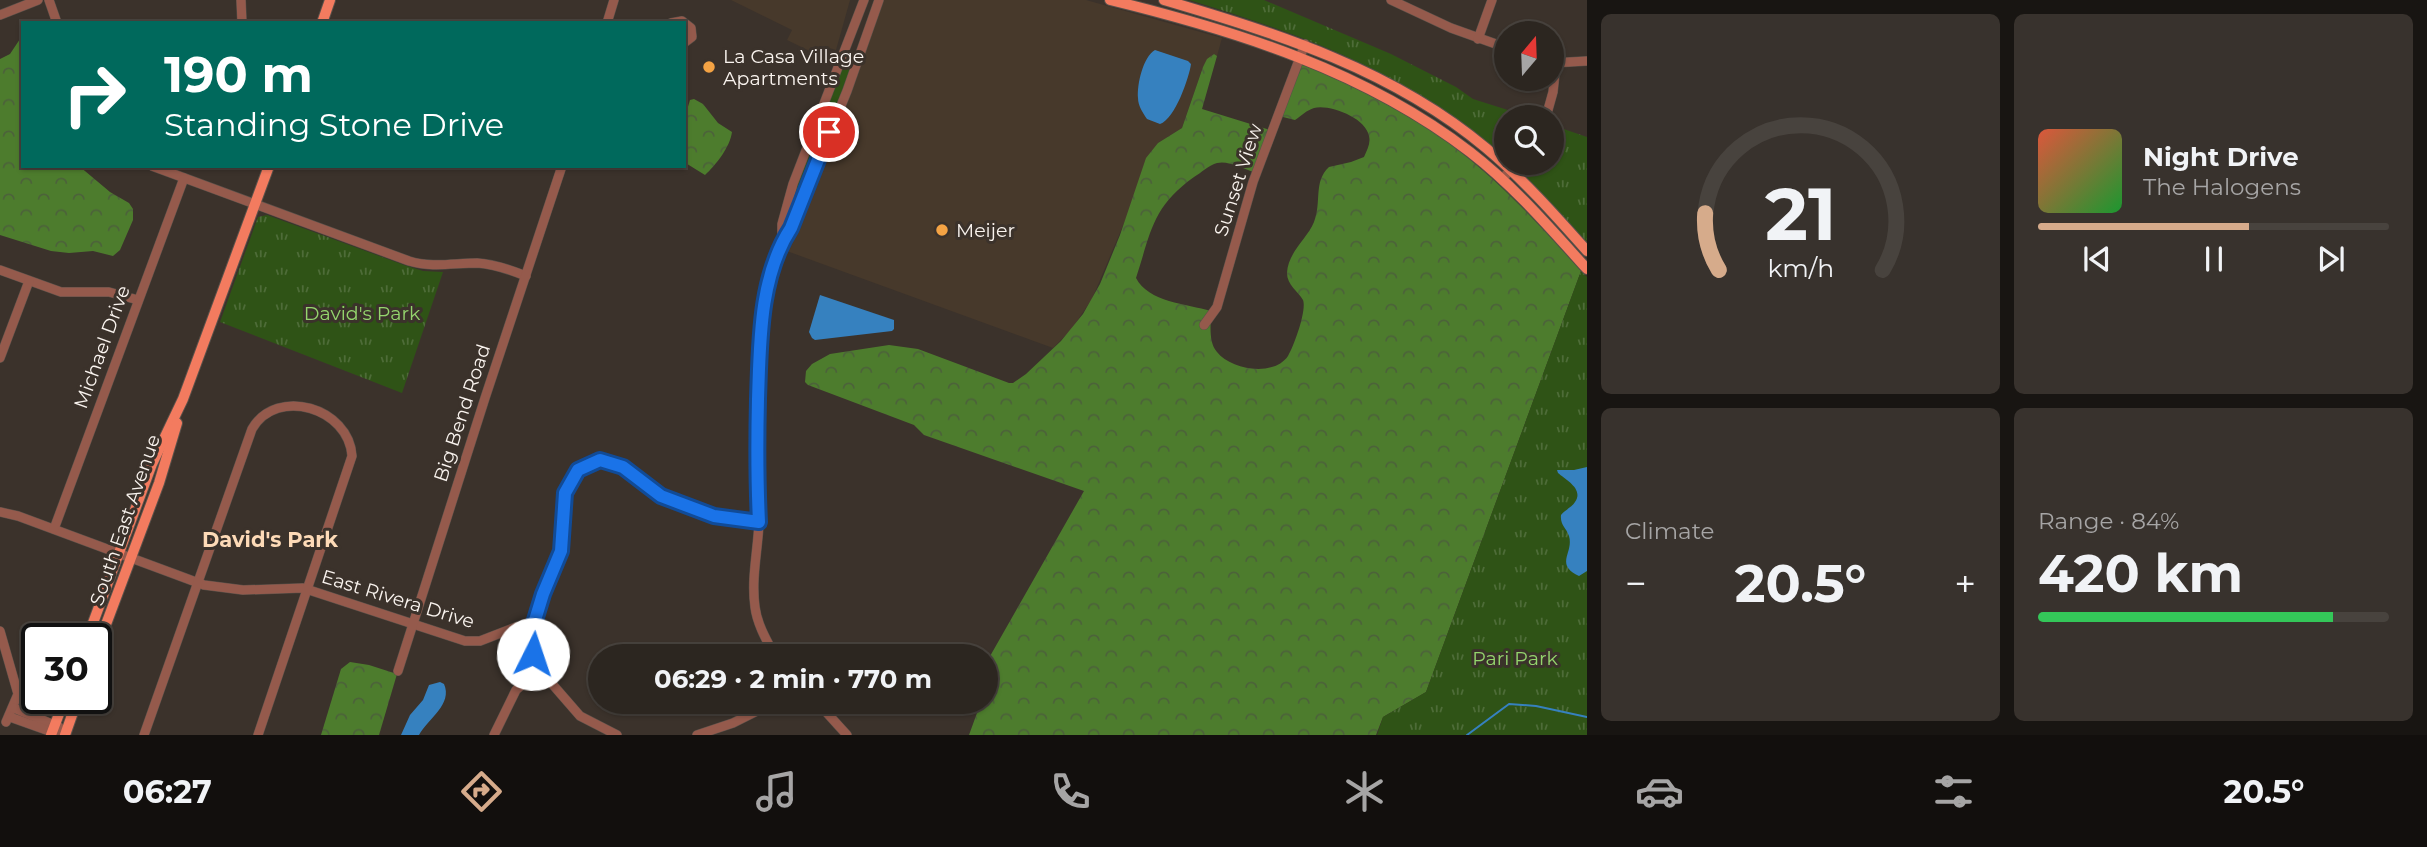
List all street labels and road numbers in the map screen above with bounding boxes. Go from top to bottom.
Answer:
street label: Sunset View [1209,121,1267,239]
street label: Michael Drive [69,282,135,412]
street label: Big Bend Road [429,341,495,485]
street label: South East Avenue [85,431,165,609]
street label: East Rivera Drive [319,565,477,633]

